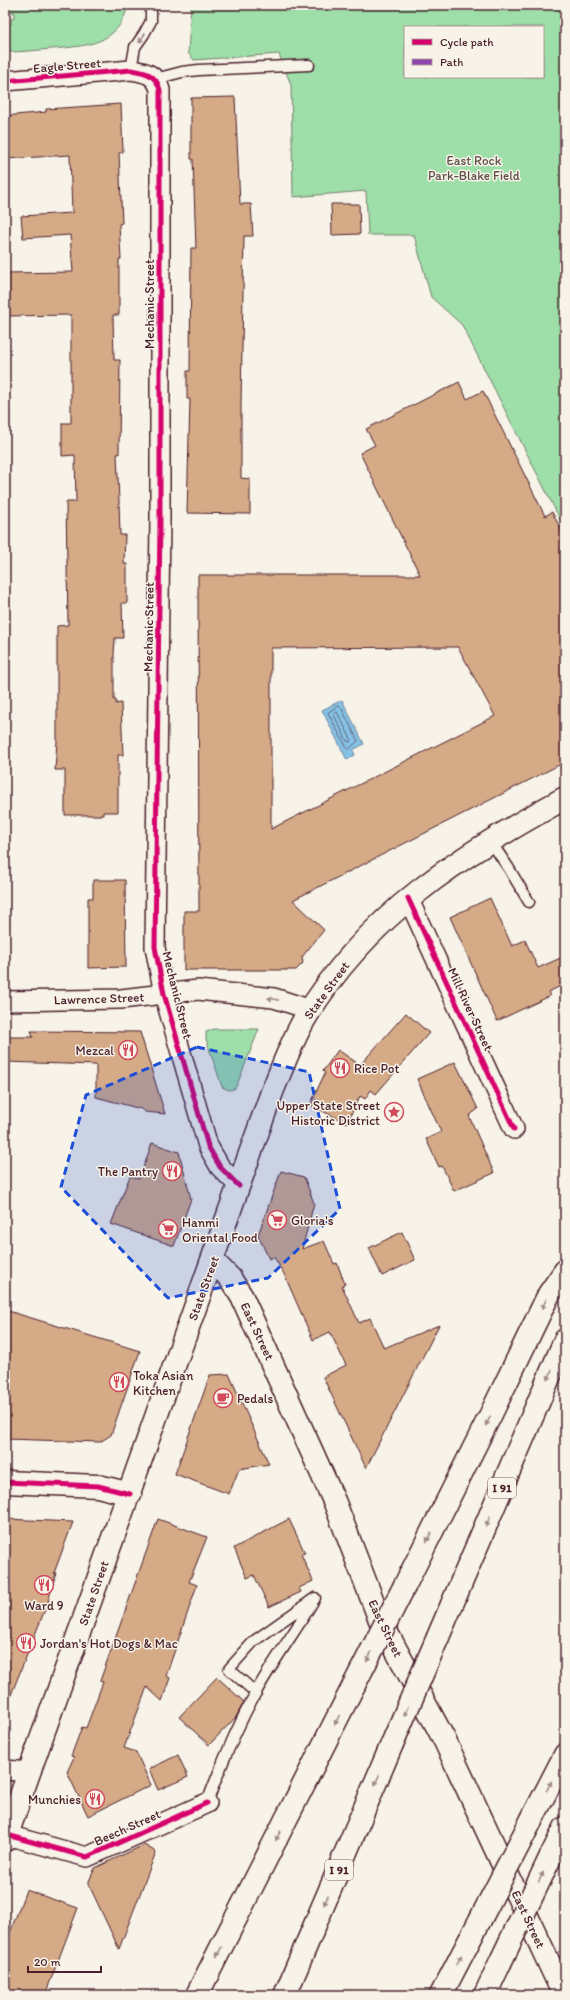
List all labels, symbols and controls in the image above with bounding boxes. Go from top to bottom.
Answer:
legend [404,26,544,78]
one-way arrow [138,32,145,44]
text: Cycle path [440,35,494,49]
street label: Eagle Street [32,55,102,76]
text: Path [440,55,463,69]
park label: East Rock Park-Blake Field [428,153,520,183]
street label: Mechanic Street [142,259,157,349]
street label: Mechanic Street [140,582,157,672]
street label: Mechanic Street [159,950,196,1041]
street label: State Street [300,958,352,1022]
street label: Mill River Street [445,965,496,1053]
street label: Lawrence Street [54,989,145,1008]
one-way arrow [267,995,280,1001]
restaurant icon: Mezcal [117,1039,139,1061]
place label: Mezcal [76,1043,114,1058]
restaurant icon: Rice Pot [329,1057,351,1079]
place label: Rice Pot [354,1061,399,1076]
place label: Upper State Street Historic District [277,1098,380,1128]
place icon: Upper State Street Historic District [383,1101,405,1123]
restaurant icon: The Pantry [161,1160,183,1182]
place label: The Pantry [98,1164,158,1179]
supermarket icon: Gloria's [266,1209,288,1231]
place label: Gloria's [291,1213,334,1228]
place label: Hanmi Oriental Food [182,1215,258,1245]
supermarket icon: Hanmi Oriental Food [157,1218,179,1240]
street label: State Street [185,1254,222,1323]
one-way arrow [541,1298,547,1309]
street label: East Street [238,1300,278,1363]
place label: Toka Asian Kitchen [133,1368,194,1398]
one-way arrow [546,1370,552,1382]
restaurant icon: Toka Asian Kitchen [108,1371,130,1393]
cafe icon: Pedals [212,1387,234,1409]
place label: Pedals [237,1391,273,1406]
one-way arrow [485,1415,491,1427]
road number: I 91 [488,1478,516,1498]
one-way arrow [484,1515,490,1527]
one-way arrow [426,1531,432,1543]
street label: State Street [75,1559,112,1628]
restaurant icon: Ward 9 [33,1574,55,1596]
street label: East Street [365,1597,406,1660]
place label: Ward 9 [24,1598,64,1613]
restaurant icon: Jordan's Hot Dogs & Mac [15,1632,37,1654]
place label: Jordan's Hot Dogs & Mac [40,1636,178,1651]
one-way arrow [365,1651,372,1663]
one-way arrow [403,1706,409,1718]
one-way arrow [334,1714,340,1726]
one-way arrow [374,1775,380,1786]
one-way arrow [546,1780,552,1792]
restaurant icon: Munchies [84,1788,106,1810]
place label: Munchies [28,1792,81,1807]
street label: Beech Street [92,1806,163,1849]
one-way arrow [275,1830,281,1841]
road number: I 91 [325,1860,353,1880]
one-way arrow [538,1871,544,1883]
street label: East Street [509,1888,549,1951]
one-way arrow [323,1894,329,1905]
one-way arrow [216,1946,222,1957]
scale bar [28,1948,101,1974]
text: 20 m [34,1955,61,1969]
one-way arrow [456,1955,463,1966]

